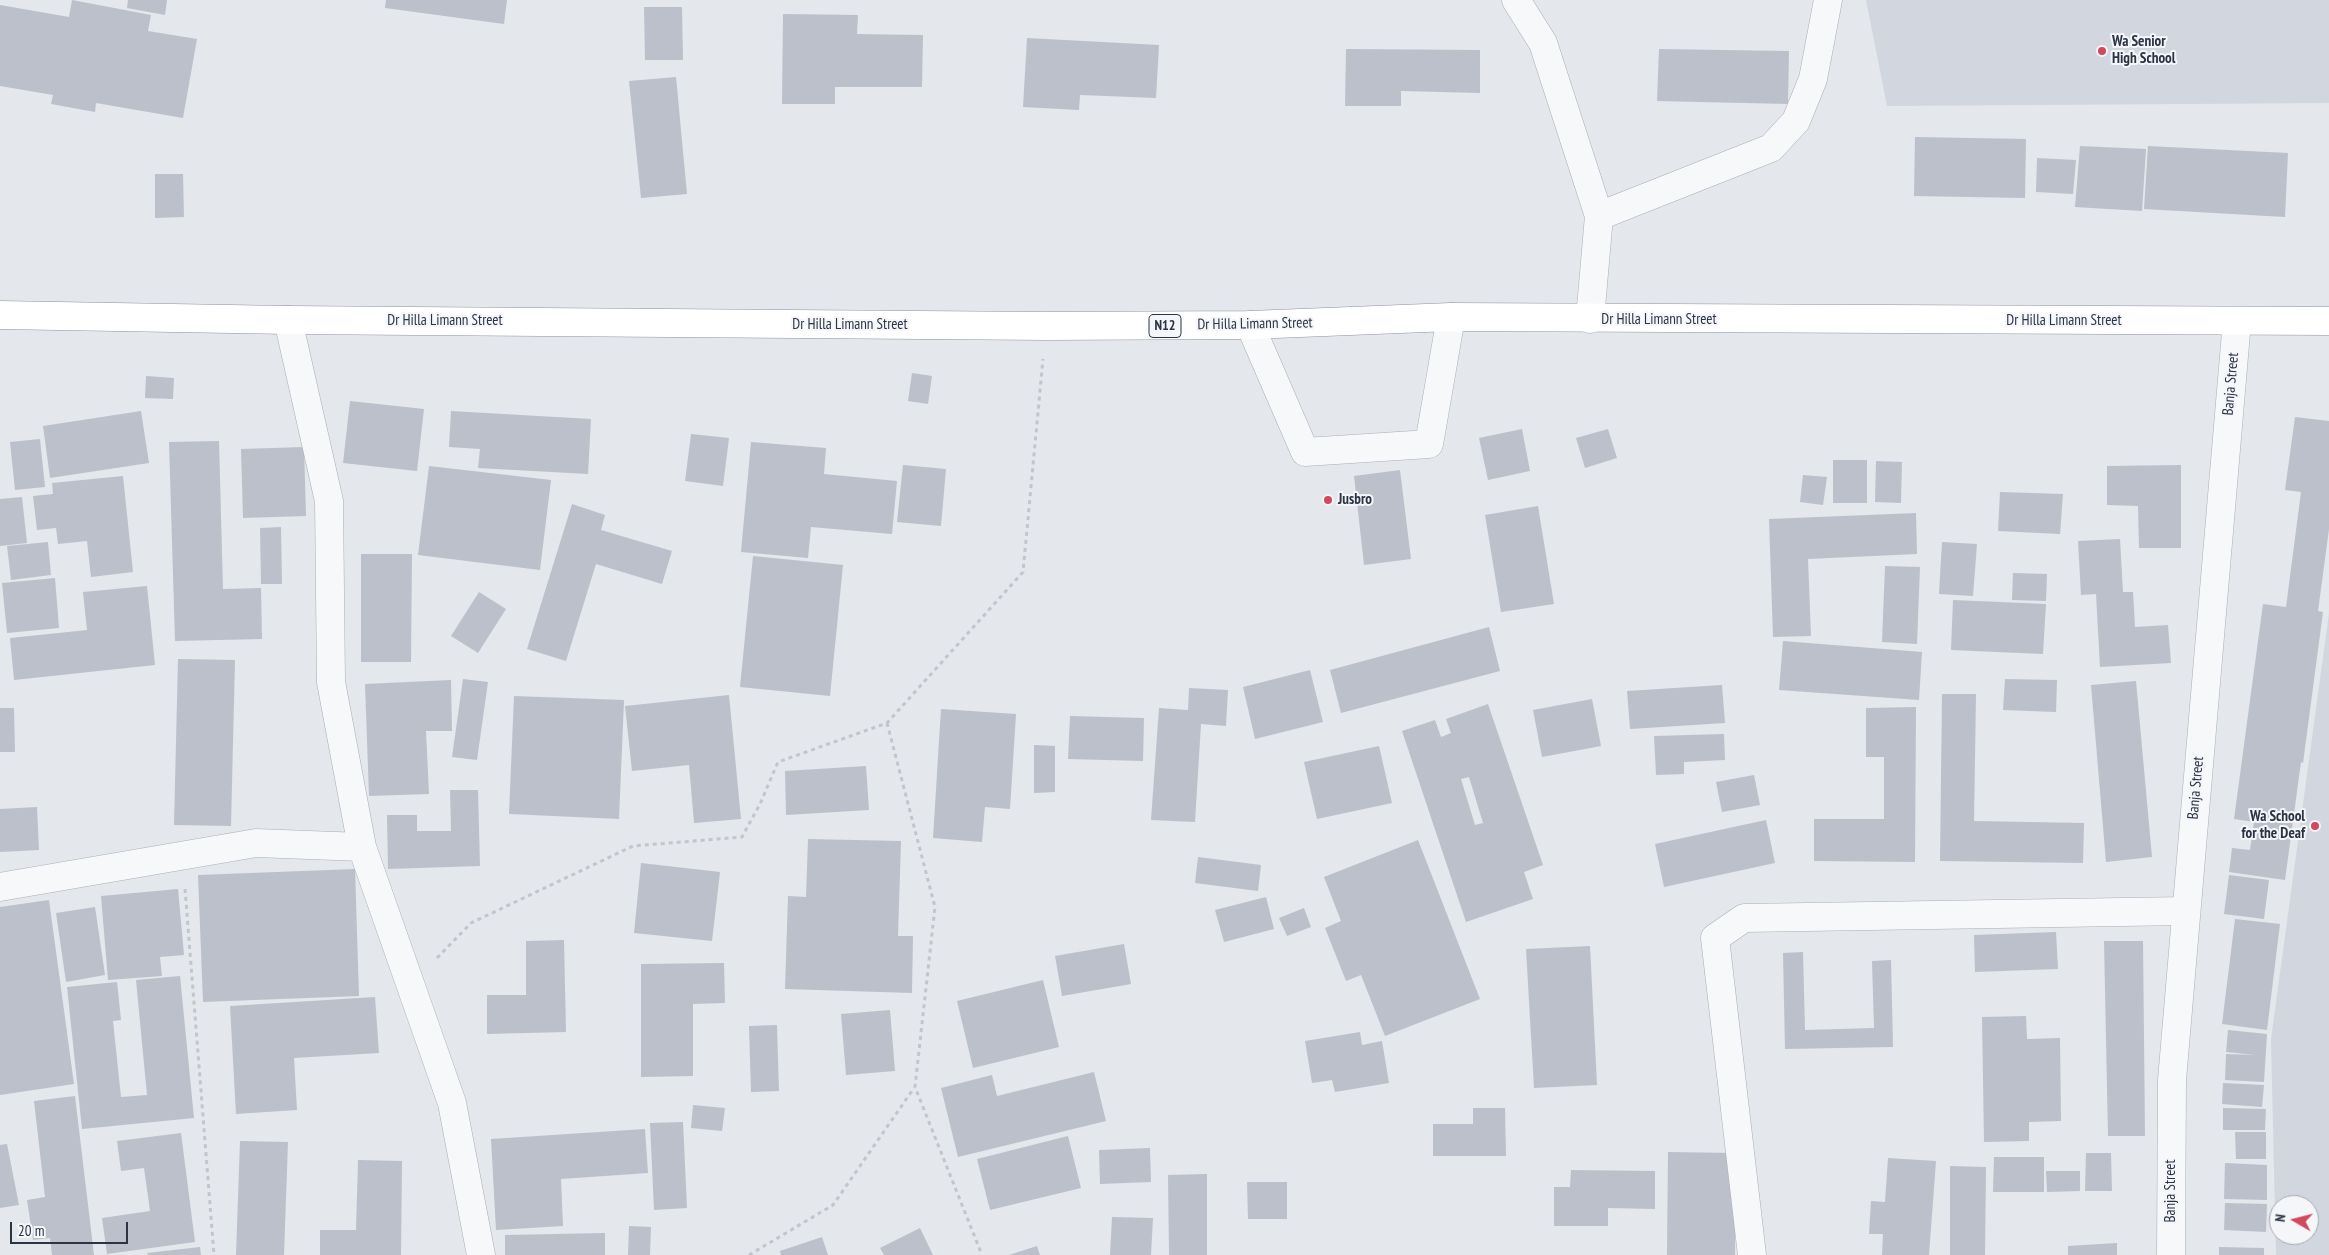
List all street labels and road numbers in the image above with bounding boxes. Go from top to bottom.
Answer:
street label: Dr Hilla Limann Street [1601,311,1717,329]
street label: Dr Hilla Limann Street [387,312,503,330]
street label: Dr Hilla Limann Street [2006,312,2122,330]
road number: N12 [1149,314,1181,338]
street label: Dr Hilla Limann Street [1197,314,1313,334]
street label: Dr Hilla Limann Street [792,316,908,334]
street label: Banja Street [2219,352,2243,416]
street label: Banja Street [2184,756,2208,820]
street label: Banja Street [2162,1159,2180,1223]

